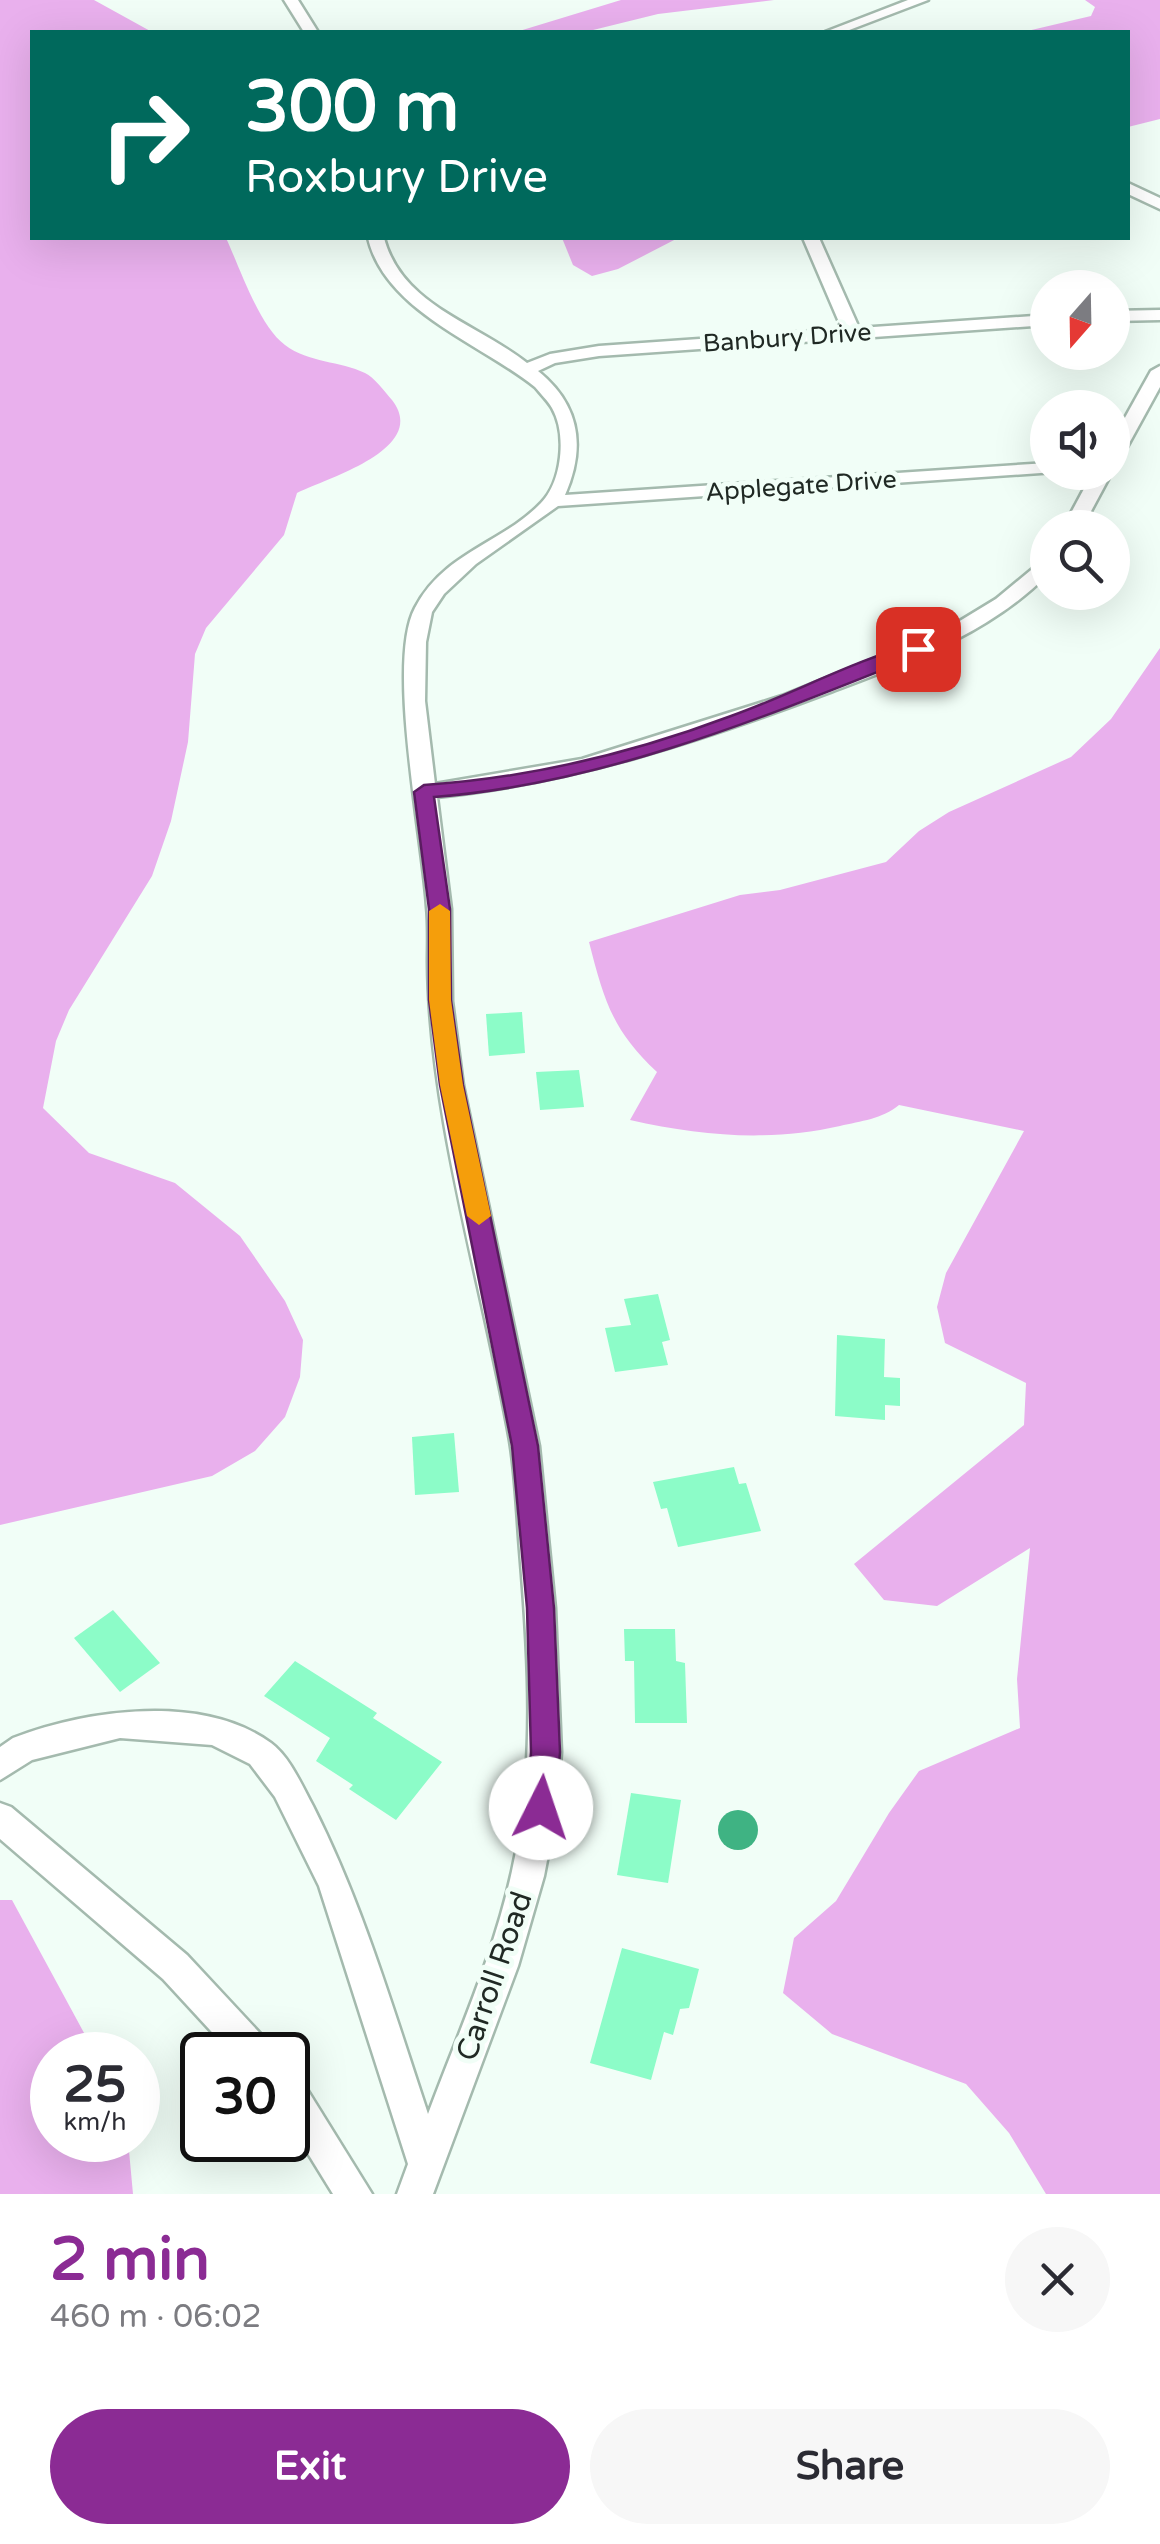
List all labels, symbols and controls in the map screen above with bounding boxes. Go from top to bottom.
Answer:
text: 300 m [245,66,459,150]
icon: right [80,70,210,200]
text: Roxbury Drive [245,151,548,205]
north arrow [1030,270,1130,370]
map controls [1030,270,1130,610]
street label: Banbury Drive [702,317,872,359]
button: sound [1030,390,1130,490]
street label: Applegate Drive [704,464,898,508]
button: search [1030,510,1130,610]
pin [876,607,961,692]
icon: arrive [891,622,946,677]
position arrow [489,1756,593,1860]
street label: Carroll Road [448,1887,541,2066]
speed limit sign: 30 [180,2032,310,2162]
text: 25 [64,2055,126,2115]
text: km/h [64,2107,126,2137]
text: 2 min [50,2224,210,2296]
button: close [1005,2227,1110,2332]
text: 460 m · 06:02 [50,2298,262,2336]
button: Exit [50,2409,570,2524]
button: Share [590,2409,1110,2524]

